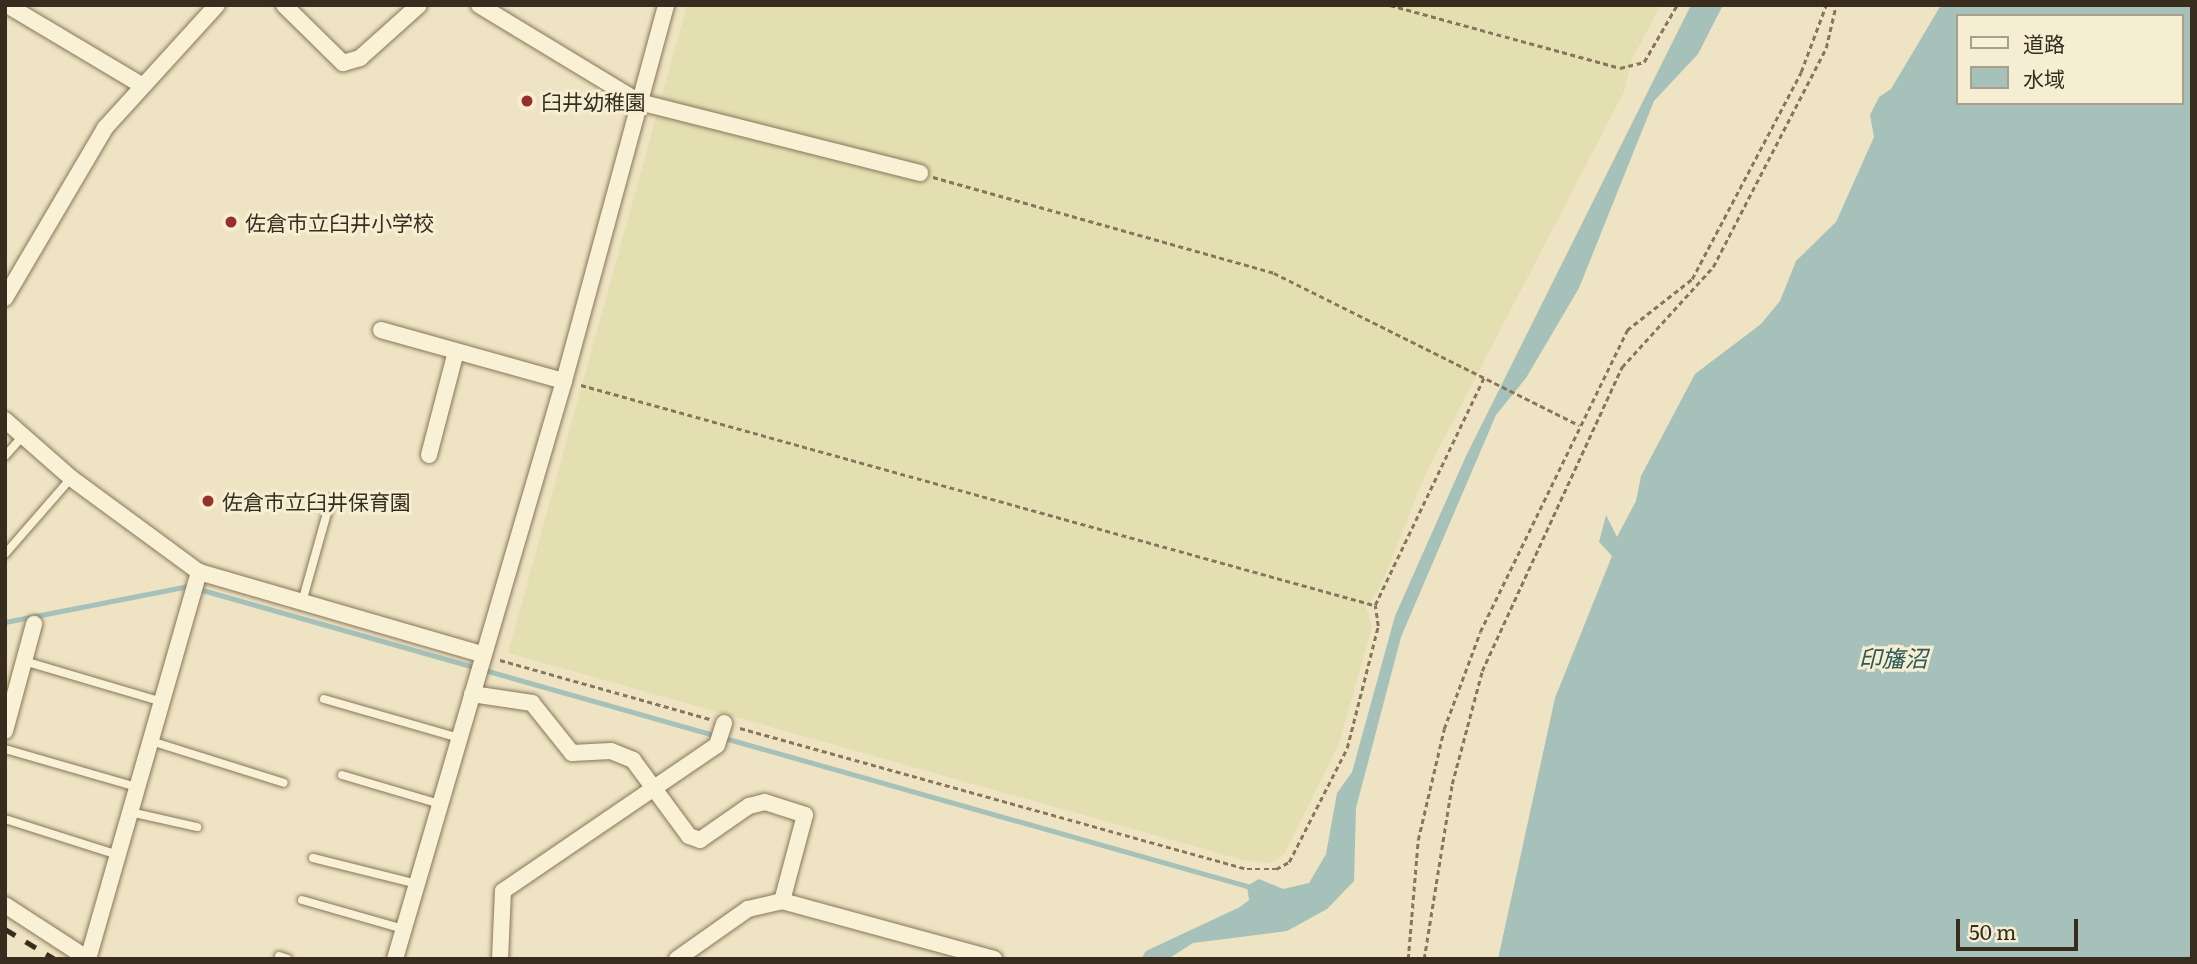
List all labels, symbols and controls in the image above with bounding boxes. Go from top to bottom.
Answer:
legend [1955,14,2183,105]
text: 道路 [2023,27,2065,58]
text: 水域 [2023,62,2065,93]
place label: 臼井幼稚園 [541,88,646,114]
marker: 臼井幼稚園 [519,93,535,109]
place label: 佐倉市立臼井小学校 [245,209,434,235]
marker: 佐倉市立臼井小学校 [223,214,239,230]
place label: 佐倉市立臼井保育園 [222,488,411,514]
marker: 佐倉市立臼井保育園 [200,493,216,509]
water label: 印旛沼 [1859,643,1927,671]
scale bar [1959,904,2082,948]
text: 50 m [1969,915,2016,946]

